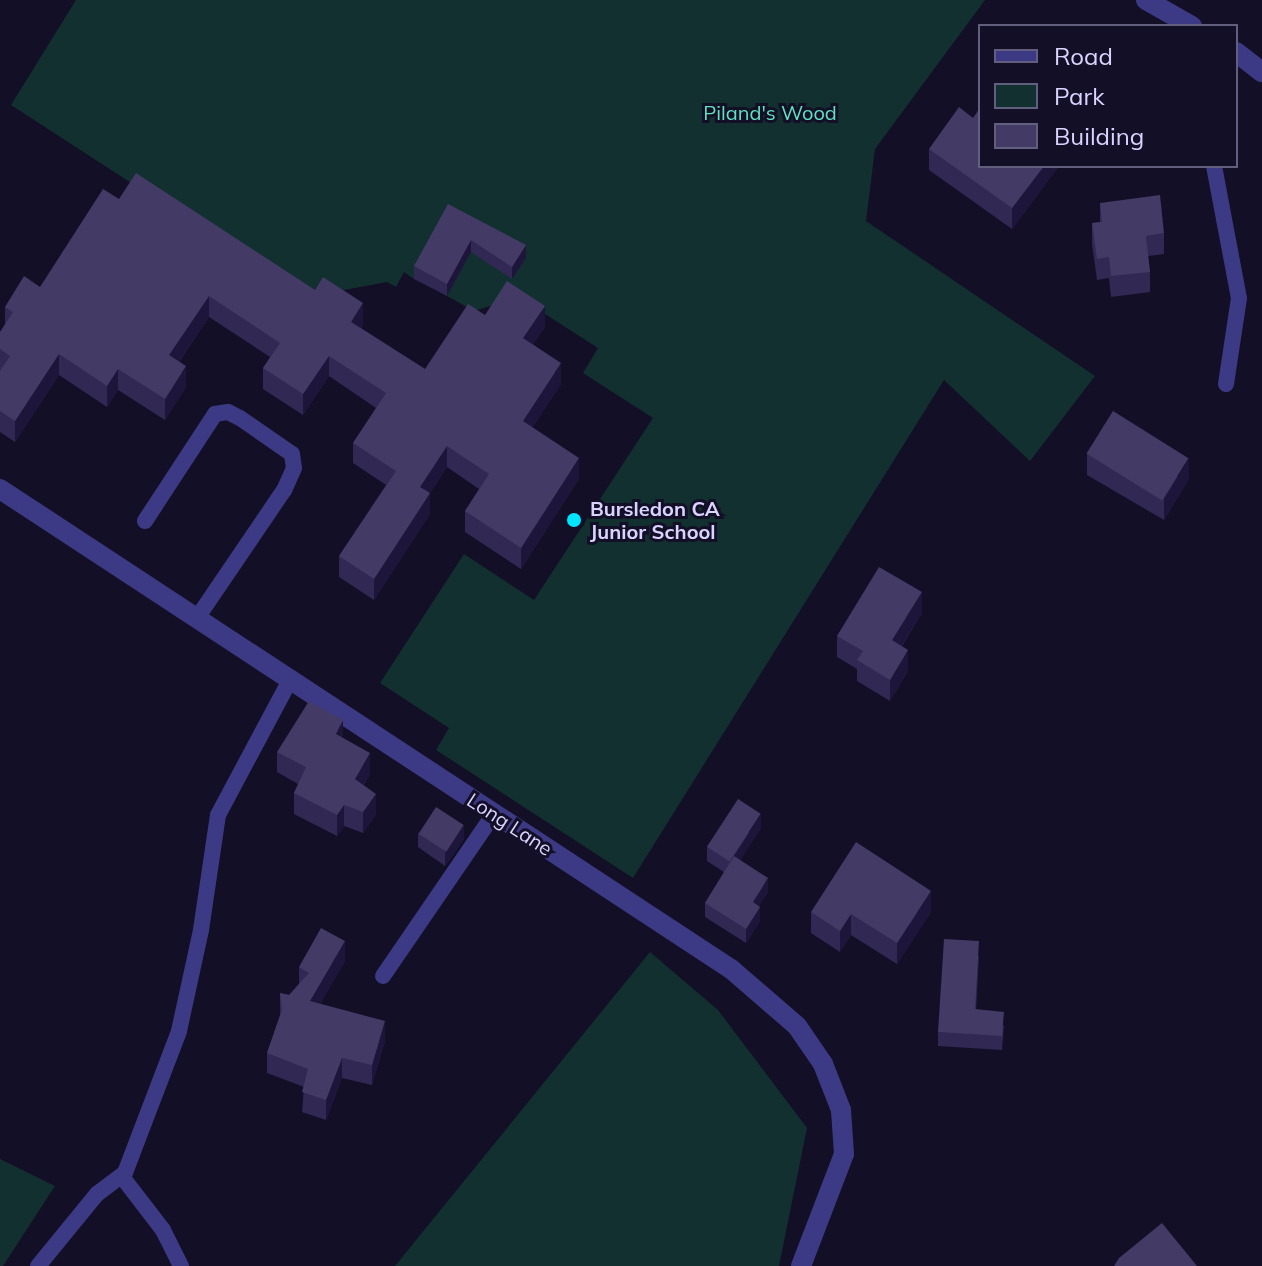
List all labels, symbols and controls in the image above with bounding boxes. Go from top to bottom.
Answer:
legend [978,24,1238,168]
text: Road [1054,41,1113,71]
text: Park [1054,81,1105,111]
park label: Piland's Wood [703,100,837,124]
text: Building [1054,121,1144,151]
place label: Bursledon CA Junior School [590,496,720,543]
marker: Bursledon CA Junior School [565,511,583,529]
street label: Long Lane [463,788,557,860]

